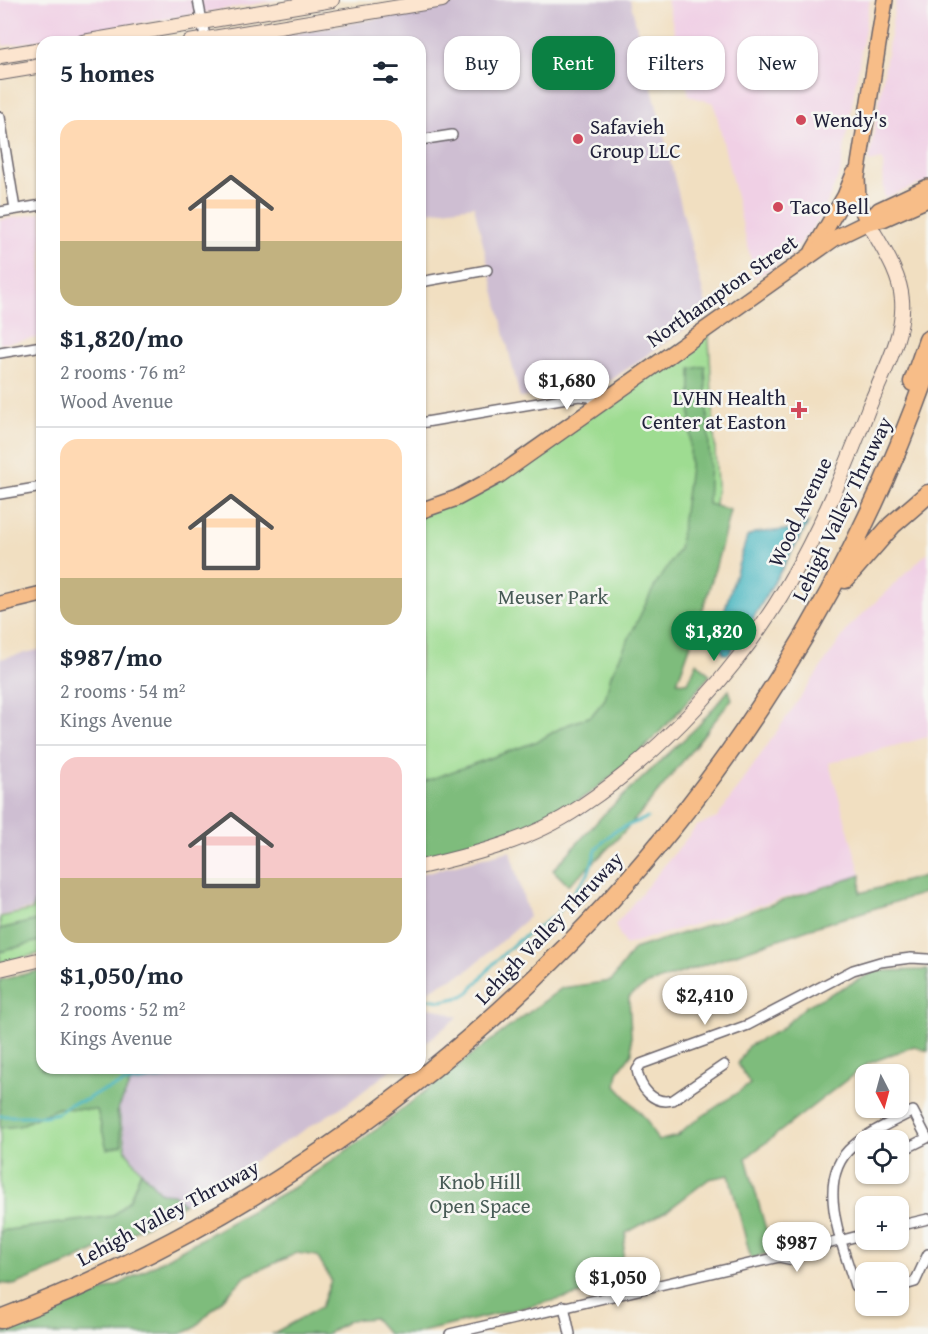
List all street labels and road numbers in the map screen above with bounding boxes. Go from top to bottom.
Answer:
street label: Northampton Street [640,226,804,354]
street label: Lehigh Valley Thruway [783,411,900,607]
street label: Wood Avenue [760,451,840,572]
street label: Lehigh Valley Thruway [467,844,630,1011]
street label: Lehigh Valley Thruway [71,1151,265,1274]

